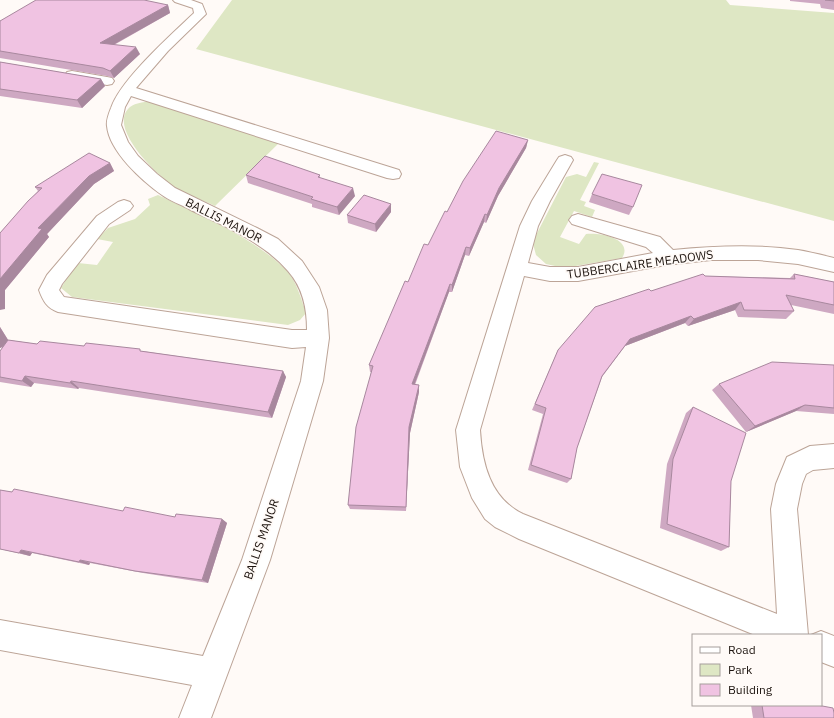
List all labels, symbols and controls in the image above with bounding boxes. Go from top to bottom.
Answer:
street label: BALLIS MANOR [183,194,265,246]
street label: TUBBERCLAIRE MEADOWS [566,246,714,282]
street label: BALLIS MANOR [240,496,282,581]
legend [692,634,822,706]
text: Road [728,642,756,657]
text: Park [728,662,753,677]
text: Building [728,682,773,697]

